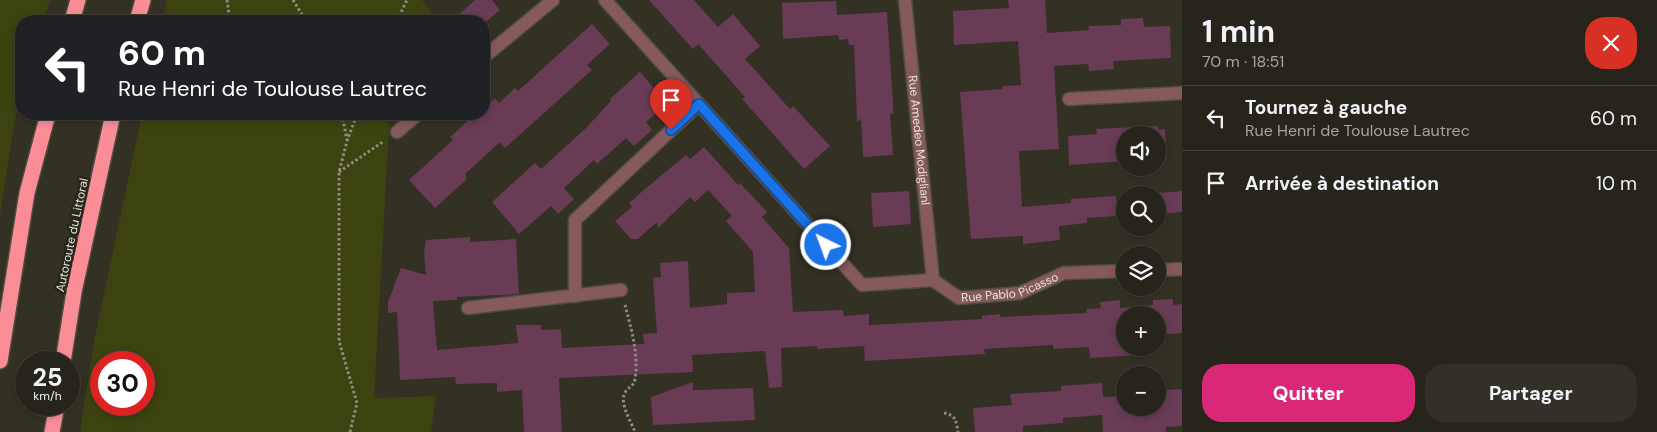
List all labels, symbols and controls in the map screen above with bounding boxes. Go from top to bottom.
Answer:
text: 1 min [1202,12,1275,51]
button: close [1585,17,1637,69]
text: 60 m [118,30,206,76]
icon: left [35,35,100,100]
text: 70 m · 18:51 [1202,51,1284,72]
text: Rue Henri de Toulouse Lautrec [118,74,427,103]
street label: Rue Amedeo Modiglianl [905,75,933,206]
pin [650,79,692,130]
icon: arrive [657,86,685,114]
text: Tournez à gauche [1245,95,1407,120]
icon: left [1202,104,1230,132]
text: 60 m [1590,106,1637,131]
text: Rue Henri de Toulouse Lautrec [1245,120,1470,141]
map controls [1116,126,1166,416]
button: sound [1116,126,1166,176]
icon: arrive [1202,169,1230,197]
text: Arrivée à destination [1245,171,1439,196]
text: 10 m [1596,171,1637,196]
street label: Autoroute du Littoral [52,177,92,293]
button: search [1116,186,1166,236]
position arrow [799,218,851,270]
button: layers [1116,246,1166,296]
street label: Rue Pablo Picasso [961,269,1061,306]
button: + [1116,306,1166,356]
speed limit sign: 30 [90,351,155,416]
text: 25 [33,361,62,394]
button: Quitter [1202,364,1415,422]
button: Partager [1425,364,1637,422]
button: − [1116,366,1166,416]
text: km/h [33,388,62,404]

